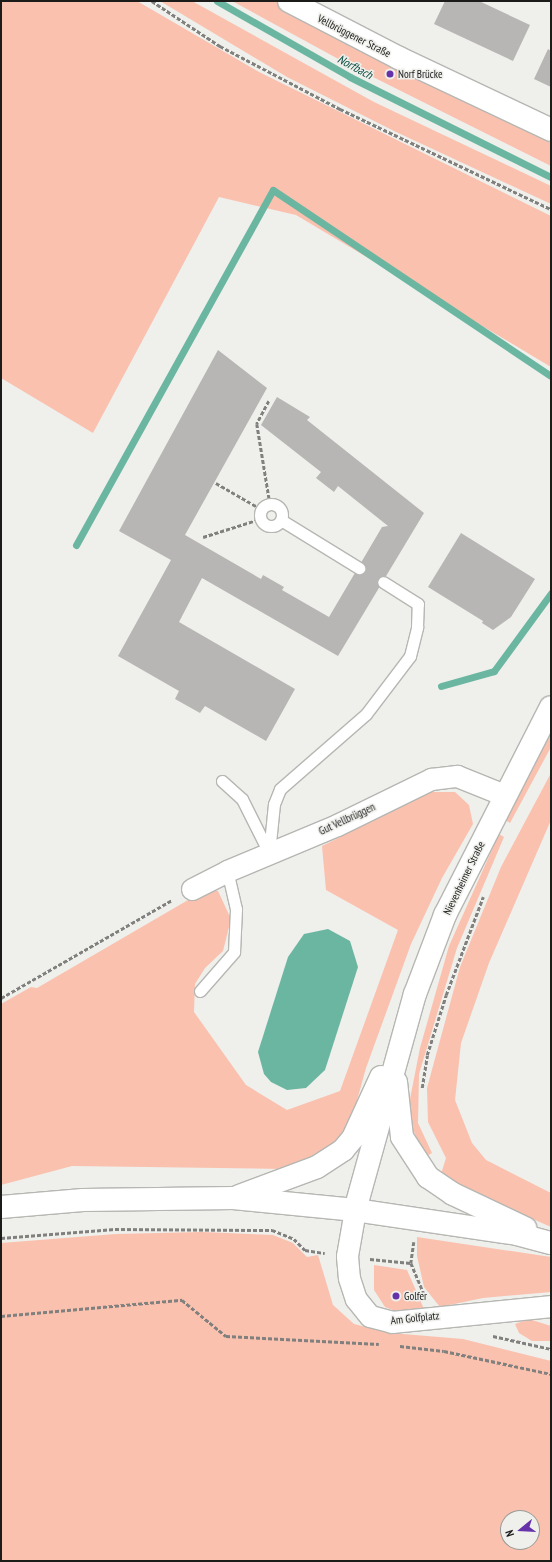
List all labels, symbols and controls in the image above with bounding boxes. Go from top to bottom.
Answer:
street label: Vellbrüggener Straße [315,12,393,60]
water label: Norfbach [335,52,375,82]
place label: Norf Brücke [398,67,442,81]
marker: Norf Brücke [385,69,395,79]
street label: Gut Vellbrüggen [316,800,378,838]
street label: Nievenheimer Straße [440,839,488,917]
place label: Golfer [404,1289,427,1303]
marker: Golfer [391,1291,401,1301]
street label: Am Golfplatz [390,1309,440,1327]
north arrow [500,1510,540,1550]
text: N [502,1528,517,1538]

